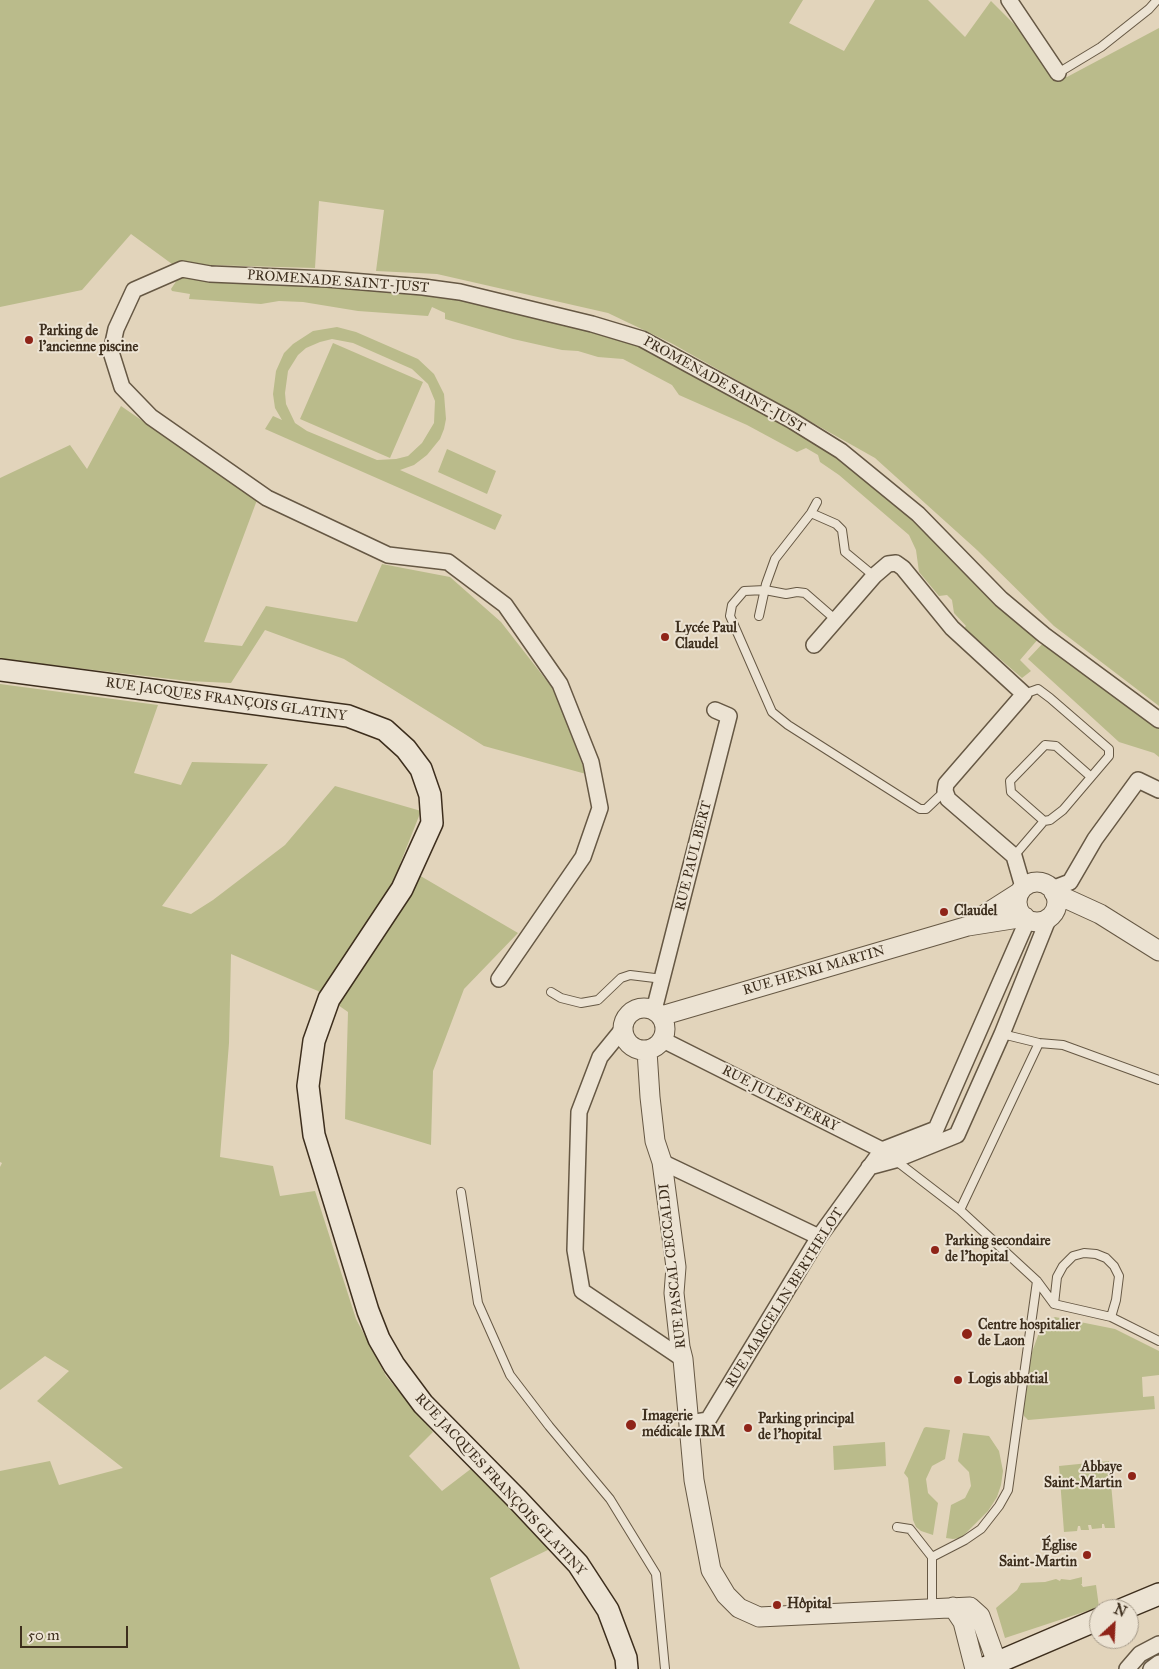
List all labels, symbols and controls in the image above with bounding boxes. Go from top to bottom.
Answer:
street label: PROMENADE SAINT-JUST [246,267,430,297]
place label: Parking de l'ancienne piscine [39,324,138,357]
street label: PROMENADE SAINT-JUST [640,333,808,437]
marker: Parking de l'ancienne piscine [23,334,35,346]
place label: Lycée Paul Claudel [675,621,737,654]
marker: Lycée Paul Claudel [659,631,671,643]
street label: RUE JACQUES FRANÇOIS GLATINY [104,675,348,725]
street label: RUE PAUL BERT [672,799,716,913]
place label: Claudel [954,904,997,920]
marker: Claudel [938,906,950,918]
street label: RUE HENRI MARTIN [741,943,887,999]
street label: RUE JULES FERRY [719,1062,841,1136]
street label: RUE PASCAL CECCALDI [656,1182,690,1350]
street label: RUE MARCELIN BERTHELOT [723,1205,847,1391]
place label: Parking secondaire de l'hopital [945,1234,1051,1266]
marker: Parking secondaire de l'hopital [929,1244,941,1256]
place label: Centre hospitalier de Laon [978,1318,1080,1350]
marker: Centre hospitalier de Laon [960,1327,974,1341]
place label: Logis abbatial [968,1372,1048,1388]
marker: Logis abbatial [952,1374,964,1386]
street label: RUE JACQUES FRANÇOIS GLATINY [411,1390,589,1580]
place label: Imagerie médicale IRM [642,1409,725,1441]
place label: Parking principal de l'hopital [758,1412,854,1444]
marker: Imagerie médicale IRM [624,1418,638,1432]
marker: Parking principal de l'hopital [742,1422,754,1434]
place label: Abbaye Saint-Martin [1044,1460,1122,1492]
marker: Abbaye Saint-Martin [1126,1470,1138,1482]
place label: Église Saint-Martin [999,1539,1077,1571]
marker: Église Saint-Martin [1081,1549,1093,1561]
place label: Hôpital [787,1597,832,1613]
marker: Hôpital [771,1599,783,1611]
north arrow [1089,1599,1139,1649]
text: N [1111,1601,1129,1621]
scale bar [22,1616,130,1648]
text: 50 m [28,1626,60,1644]

